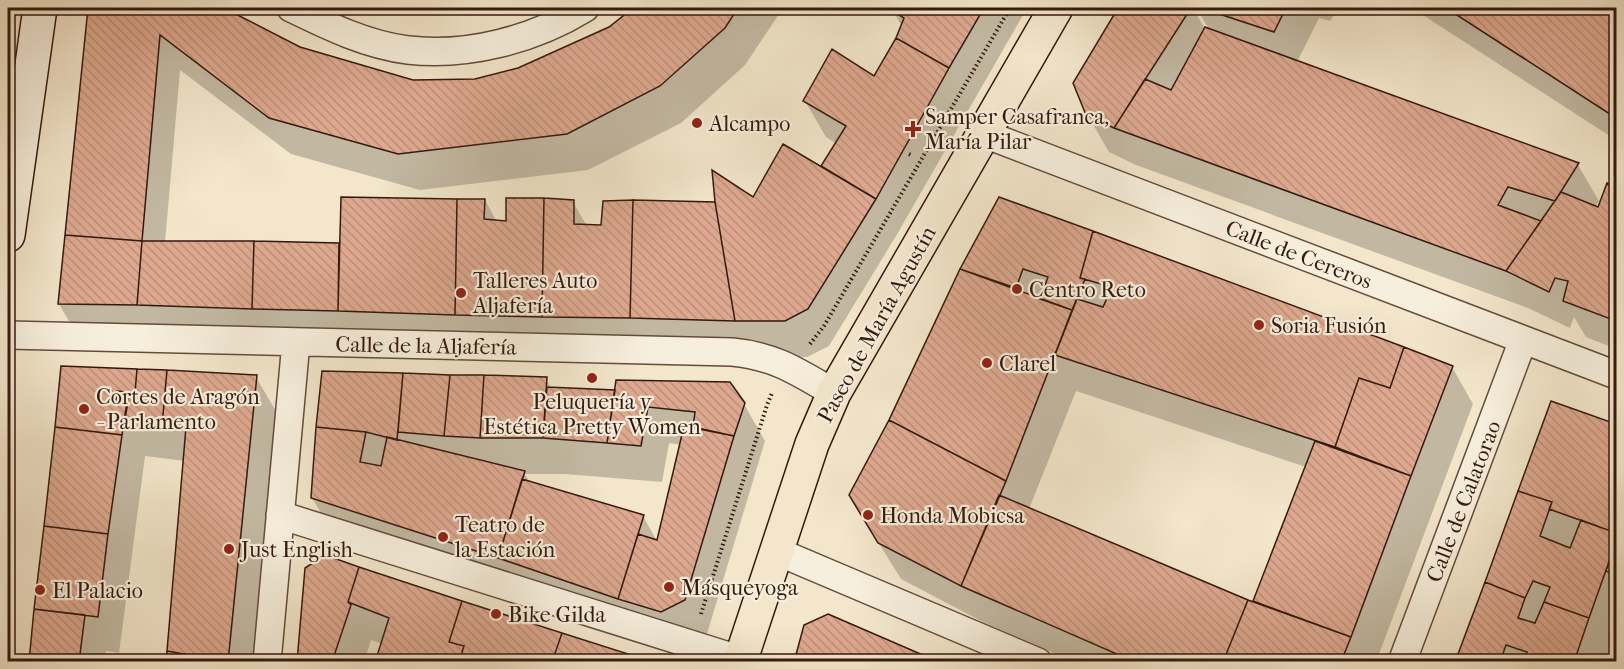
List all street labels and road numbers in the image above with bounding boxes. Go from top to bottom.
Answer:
street label: Calle de Cereros [1222,215,1375,295]
street label: Paseo de María Agustín [812,221,942,427]
street label: Calle de la Aljafería [335,331,518,361]
street label: Calle de Calatorao [1421,417,1507,586]

